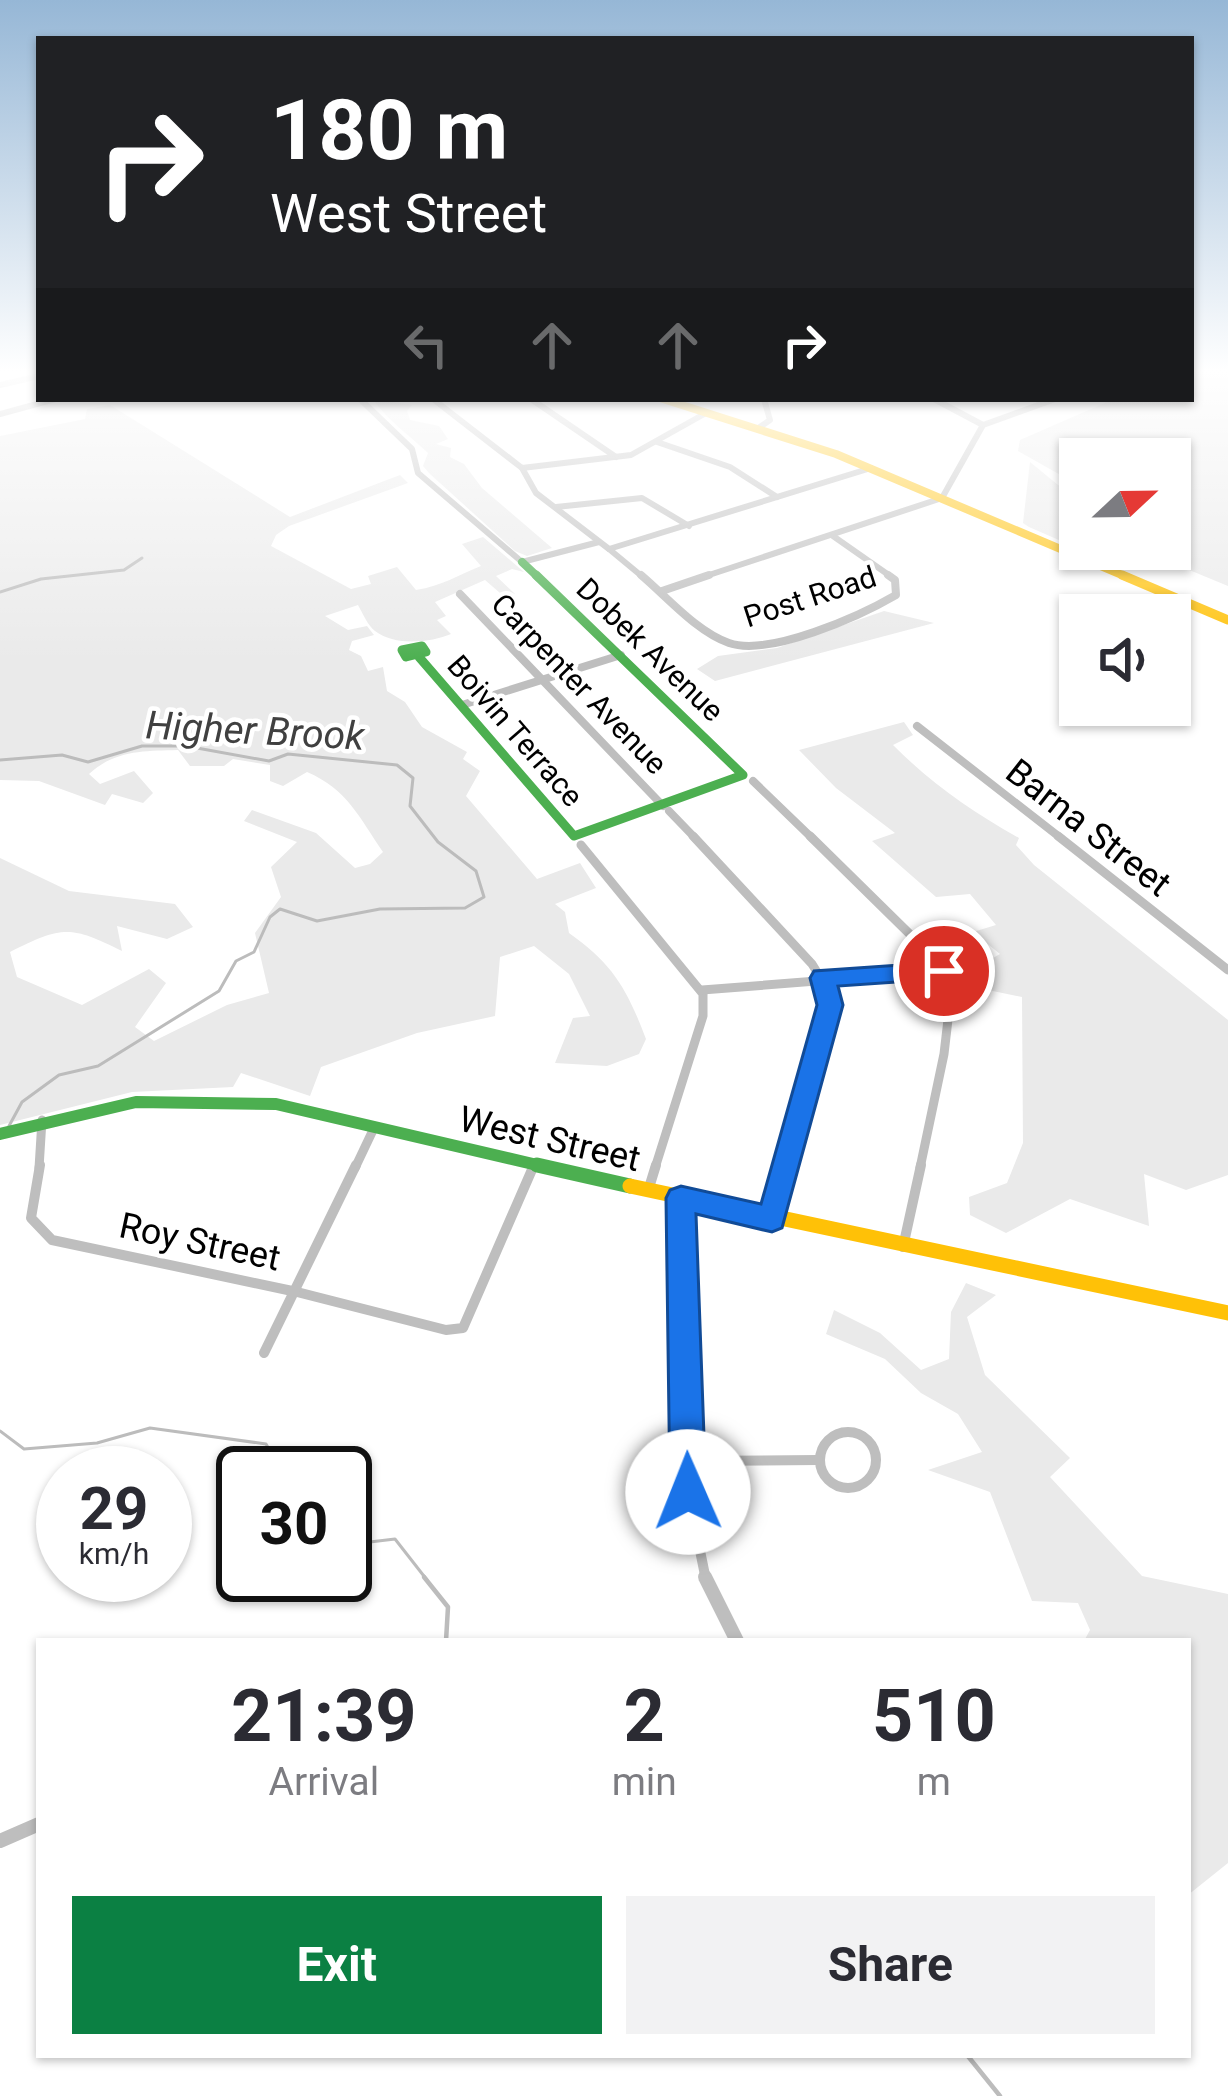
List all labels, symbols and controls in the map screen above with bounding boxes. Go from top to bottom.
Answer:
text: 180 m [270,81,508,180]
icon: right [72,84,228,240]
text: West Street [270,182,547,245]
icon: left [393,312,459,378]
icon: ahead [519,312,585,378]
icon: ahead [645,312,711,378]
icon: right [771,312,837,378]
north arrow [1059,438,1191,570]
map controls [1059,438,1191,726]
street label: Post Road [739,559,881,634]
street label: Dobek Avenue [570,571,731,728]
street label: Carpenter Avenue [485,586,674,781]
button: sound [1059,594,1191,726]
street label: Boivin Terrace [440,648,590,813]
water label: Higher Brook [144,702,367,760]
street label: Barna Street [998,750,1179,905]
pin [893,920,995,1022]
icon: arrive [911,938,977,1004]
street label: West Street [455,1098,645,1180]
street label: Roy Street [116,1204,284,1280]
position arrow [625,1429,751,1555]
speed limit sign: 30 [216,1446,372,1602]
text: 29 [80,1473,148,1544]
text: km/h [79,1536,149,1571]
text: 21:39 [231,1674,417,1759]
text: 2 [624,1674,665,1759]
text: 510 [872,1674,996,1759]
text: Arrival [268,1759,379,1805]
text: min [612,1759,677,1805]
text: m [917,1759,951,1805]
button: Exit [72,1896,602,2034]
button: Share [626,1896,1155,2034]

